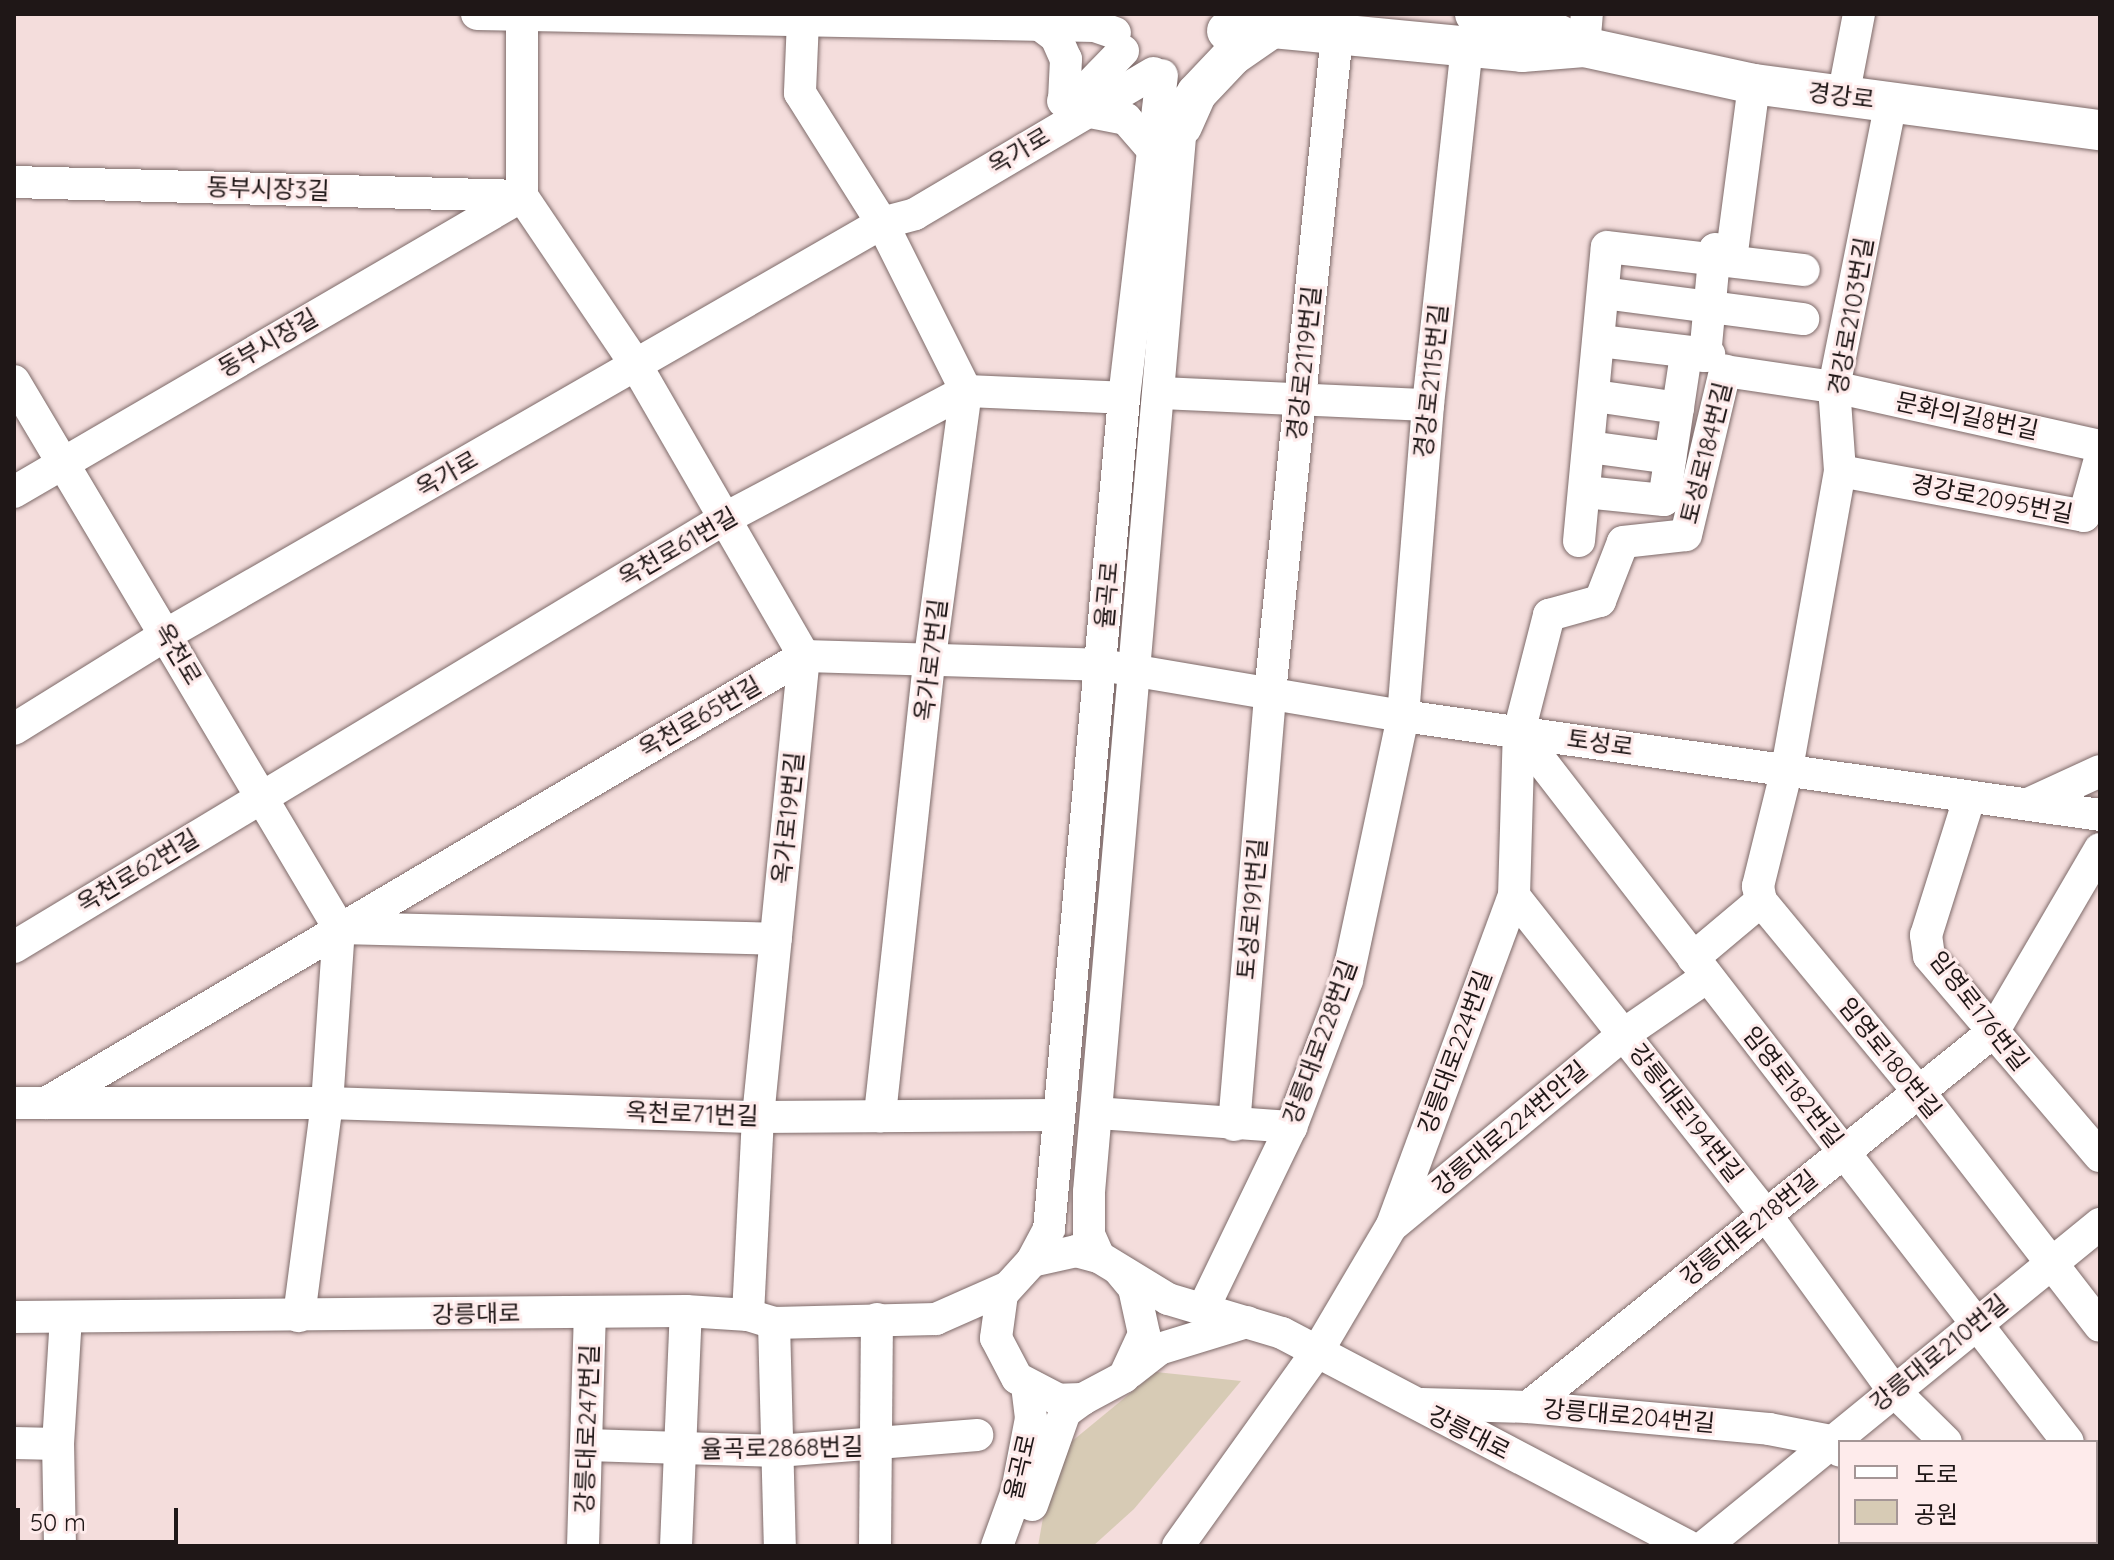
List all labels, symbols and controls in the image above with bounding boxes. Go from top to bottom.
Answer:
street label: 경강로 [1806,78,1876,114]
street label: 옥가로 [983,122,1055,180]
street label: 동부시장3길 [206,172,330,206]
street label: 경강로2103번길 [1823,235,1879,397]
street label: 경강로2119번길 [1282,284,1326,442]
street label: 동부시장길 [213,303,323,383]
street label: 경강로2115번길 [1409,303,1453,459]
street label: 토성로184번길 [1675,379,1737,527]
street label: 문화의길8번길 [1893,387,2041,445]
street label: 옥가로 [411,445,483,503]
street label: 경강로2095번길 [1909,469,2075,529]
street label: 옥천로61번길 [614,502,742,592]
street label: 율곡로 [1090,561,1124,629]
street label: 옥가로7번길 [909,597,953,723]
street label: 옥천로 [149,618,207,690]
street label: 옥천로65번길 [634,670,766,764]
street label: 토성로 [1565,724,1635,762]
street label: 옥가로19번길 [767,751,809,885]
street label: 옥천로62번길 [72,823,204,919]
street label: 토성로191번길 [1231,837,1273,981]
street label: 임영로176번길 [1923,945,2035,1077]
street label: 강릉대로228번길 [1277,956,1363,1128]
street label: 강릉대로224번길 [1412,967,1498,1137]
street label: 임영로180번길 [1833,992,1947,1124]
street label: 임영로182번길 [1737,1021,1849,1153]
street label: 강릉대로194번길 [1623,1038,1749,1188]
street label: 강릉대로224번안길 [1427,1055,1593,1201]
street label: 옥천로71번길 [625,1097,759,1131]
street label: 강릉대로218번길 [1675,1164,1823,1292]
street label: 강릉대로210번길 [1864,1289,2014,1417]
street label: 강릉대로 [432,1299,520,1329]
street label: 강릉대로247번길 [570,1344,604,1514]
street label: 강릉대로204번길 [1542,1394,1716,1438]
street label: 강릉대로 [1423,1400,1515,1466]
street label: 율곡로 [999,1431,1041,1503]
street label: 율곡로2868번길 [700,1432,864,1464]
legend [1838,1440,2098,1544]
text: 도로 [1914,1459,1958,1489]
scale bar [20,1492,182,1542]
text: 공원 [1914,1499,1958,1529]
text: 50 m [30,1507,86,1537]

